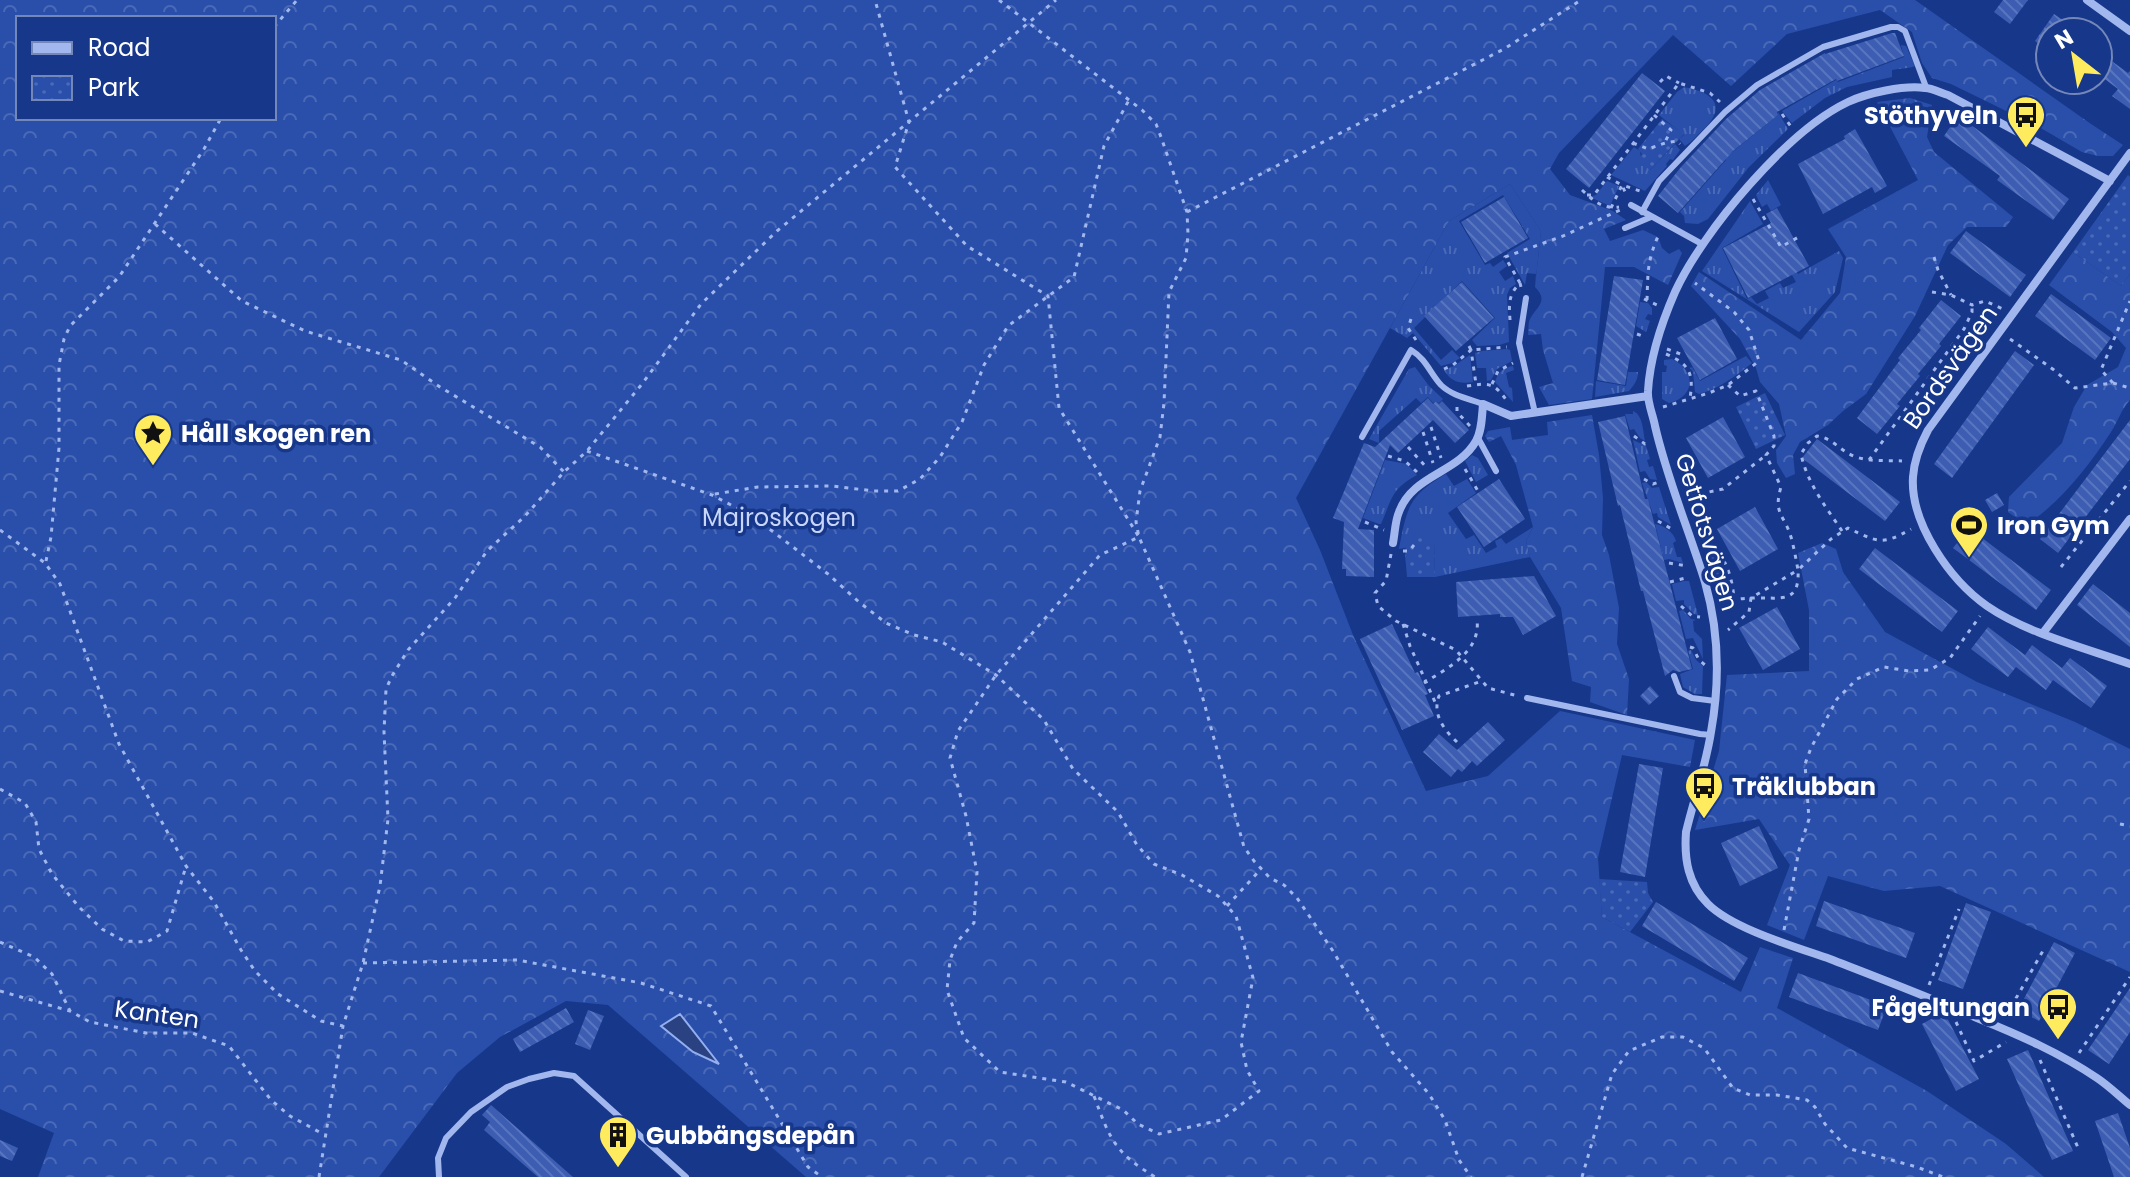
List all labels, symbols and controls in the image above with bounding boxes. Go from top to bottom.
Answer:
legend [16,16,276,120]
north arrow [2034,16,2114,96]
text: N [2049,22,2079,57]
text: Road [88,31,150,64]
text: Park [88,71,140,104]
bus stop icon: Stöthyveln [2005,94,2047,149]
place label: Stöthyveln [1864,99,1998,132]
street label: Bordsvägen [1895,299,2005,435]
place icon: Håll skogen ren [132,412,174,467]
place label: Håll skogen ren [181,417,371,450]
street label: Getfotsvägen [1667,449,1747,615]
park label: Majroskogen [702,501,856,534]
sports icon: Iron Gym [1948,504,1990,559]
place label: Iron Gym [1997,509,2110,542]
bus stop icon: Träklubban [1683,765,1725,820]
place label: Träklubban [1732,770,1876,803]
bus stop icon: Fågeltungan [2037,986,2079,1041]
place label: Fågeltungan [1872,991,2030,1024]
street label: Kanten [113,992,201,1036]
building icon: Gubbängsdepån [597,1114,639,1169]
place label: Gubbängsdepån [646,1119,855,1152]

